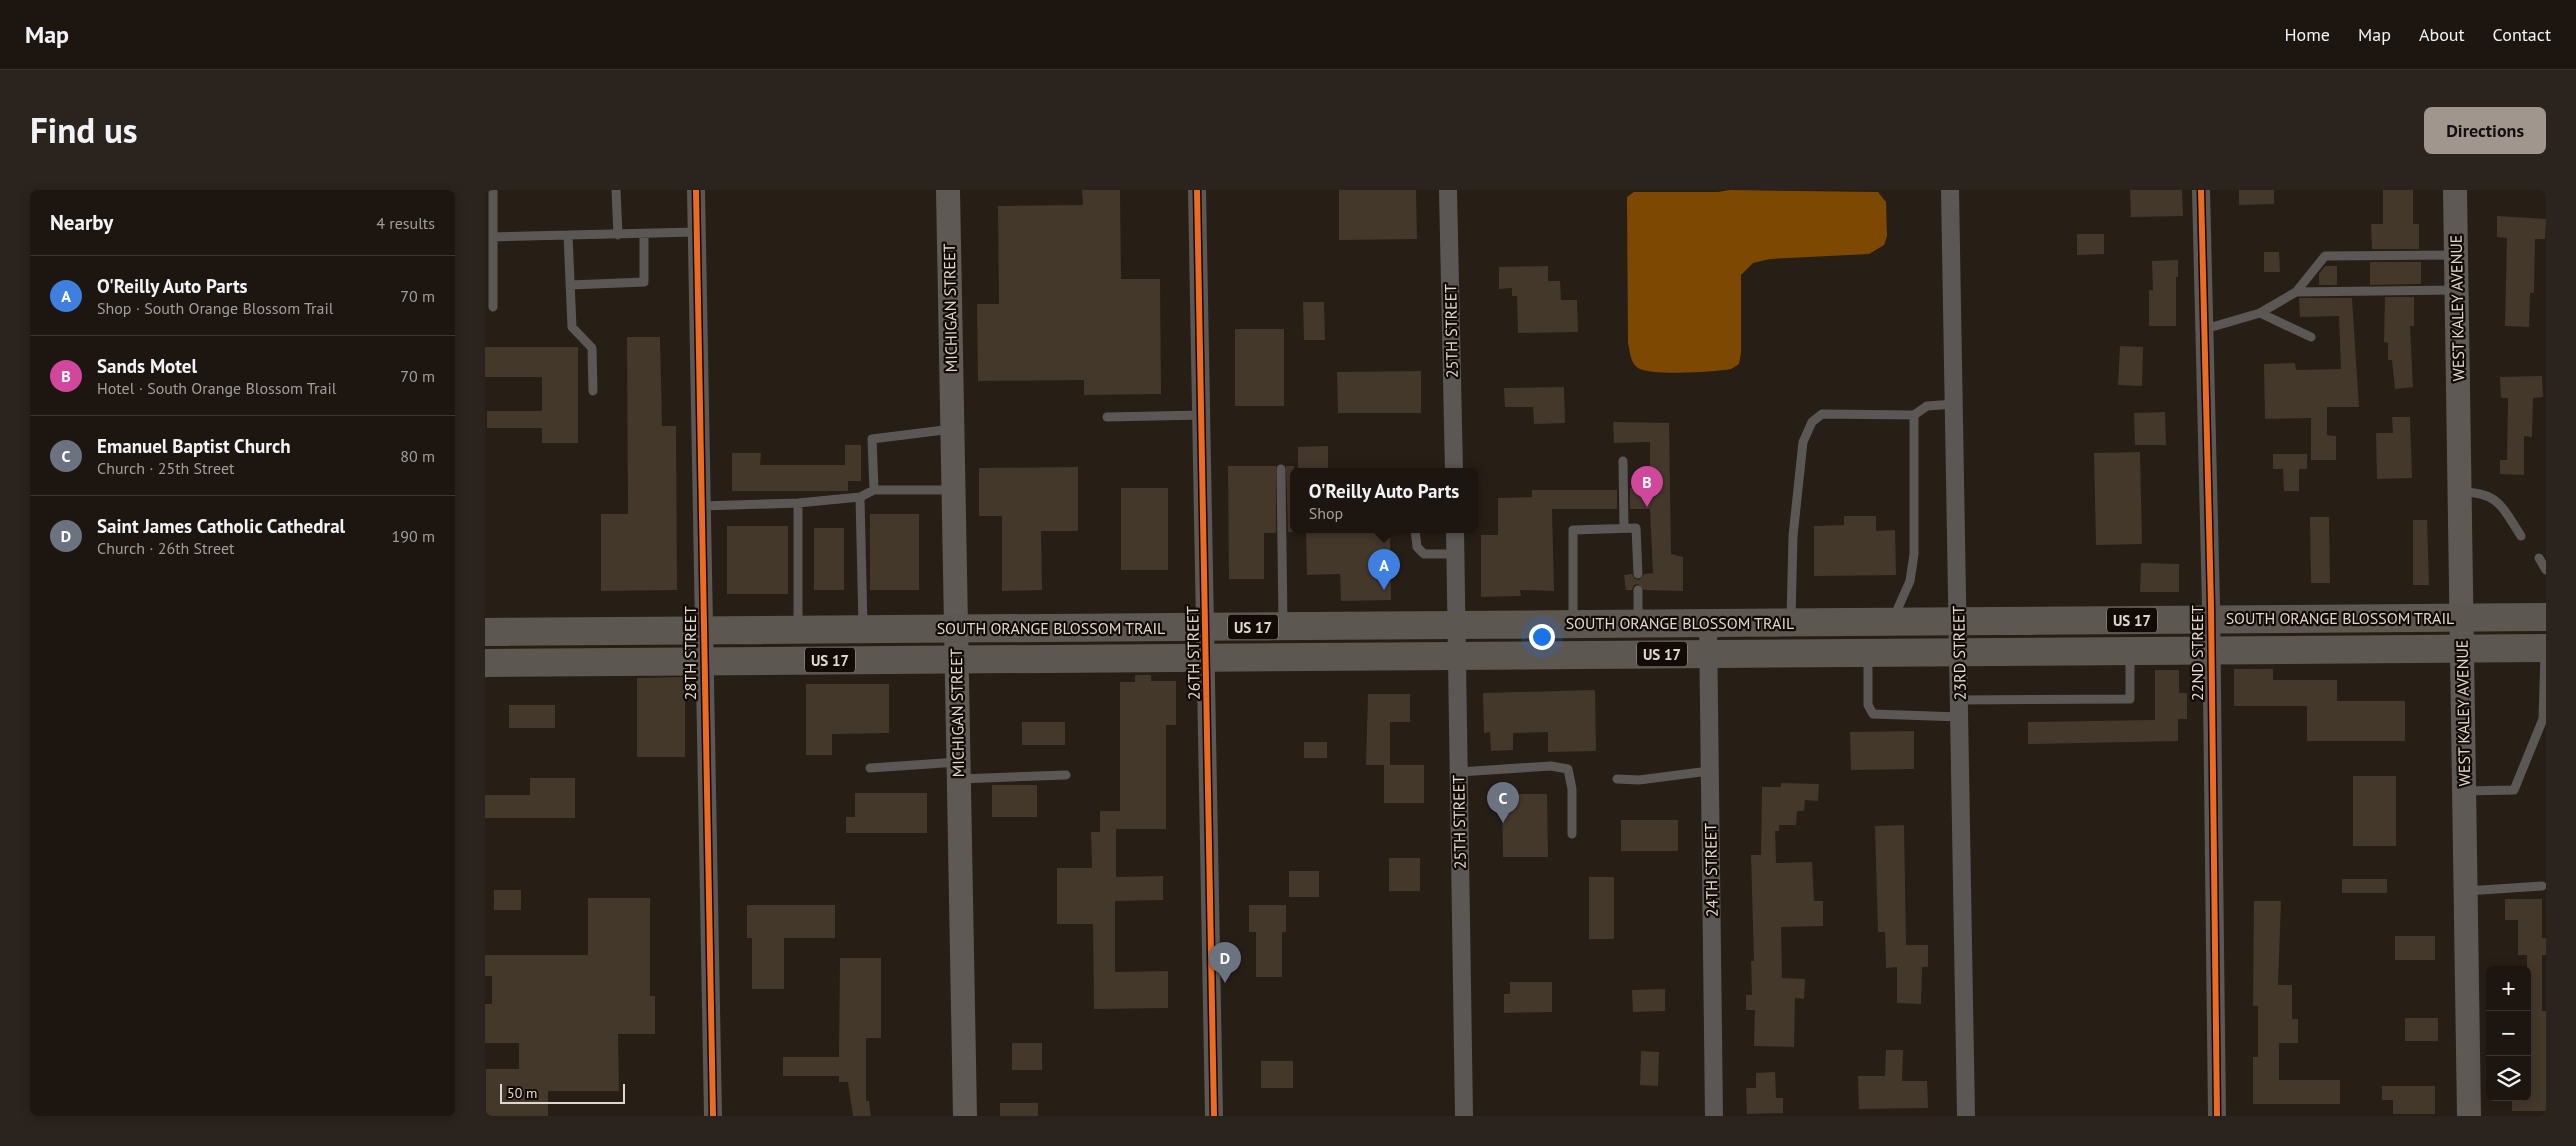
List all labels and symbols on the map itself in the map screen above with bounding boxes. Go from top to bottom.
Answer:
street label: WEST KALEY AVENUE [2446,234,2468,382]
street label: MICHIGAN STREET [939,243,961,373]
street label: 25TH STREET [1440,284,1462,378]
pin: B [1631,466,1663,507]
pin: A [1368,549,1400,590]
street label: 23RD STREET [1948,605,1970,700]
street label: 22ND STREET [2187,605,2207,701]
street label: 28TH STREET [680,606,700,700]
street label: 26TH STREET [1182,606,1204,700]
road number: US 17 [2107,608,2157,632]
street label: SOUTH ORANGE BLOSSOM TRAIL [2226,608,2454,628]
street label: SOUTH ORANGE BLOSSOM TRAIL [1566,613,1794,633]
road number: US 17 [1228,614,1278,640]
street label: SOUTH ORANGE BLOSSOM TRAIL [937,618,1165,638]
your location [1529,624,1555,650]
street label: WEST KALEY AVENUE [2452,639,2474,787]
road number: US 17 [1637,642,1687,666]
road number: US 17 [805,648,855,672]
street label: MICHIGAN STREET [946,648,968,778]
street label: 25TH STREET [1448,775,1470,869]
pin: C [1487,782,1519,823]
street label: 24TH STREET [1700,823,1722,917]
pin: D [1209,942,1241,983]
scale bar [500,1081,625,1104]

